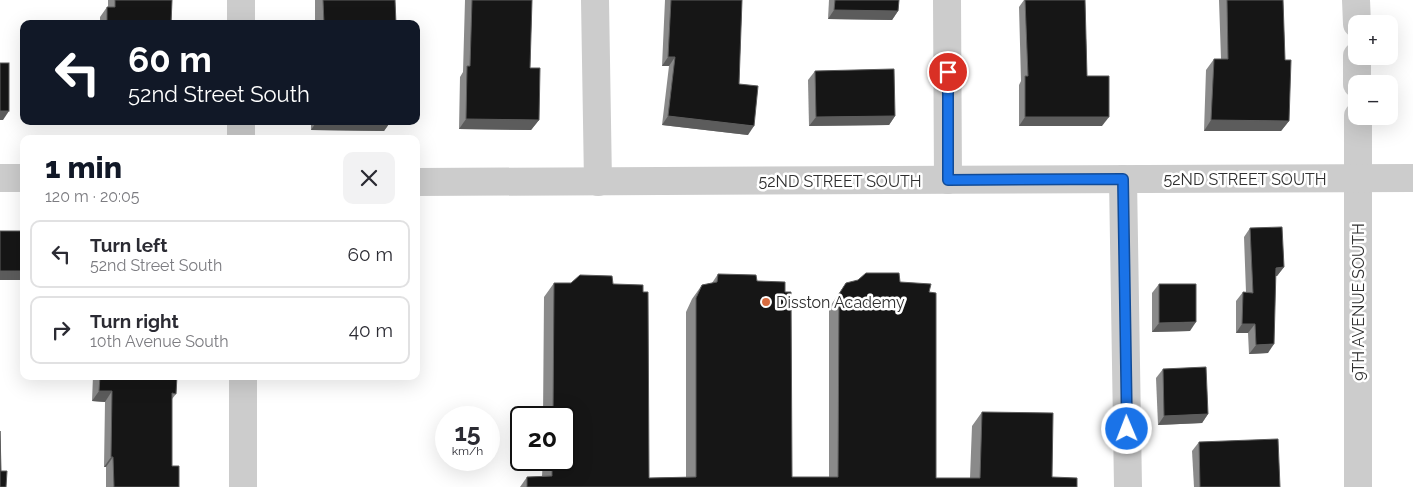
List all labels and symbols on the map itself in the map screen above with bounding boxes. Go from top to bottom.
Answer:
pin [927,51,969,93]
street label: 52ND STREET SOUTH [1163,170,1327,189]
street label: 52ND STREET SOUTH [758,172,922,191]
street label: 9TH AVENUE SOUTH [1349,223,1368,381]
place label: Disston Academy [776,293,905,312]
marker: Disston Academy [760,296,772,308]
position arrow [1100,402,1152,454]
speed limit sign: 20 [510,406,575,471]

